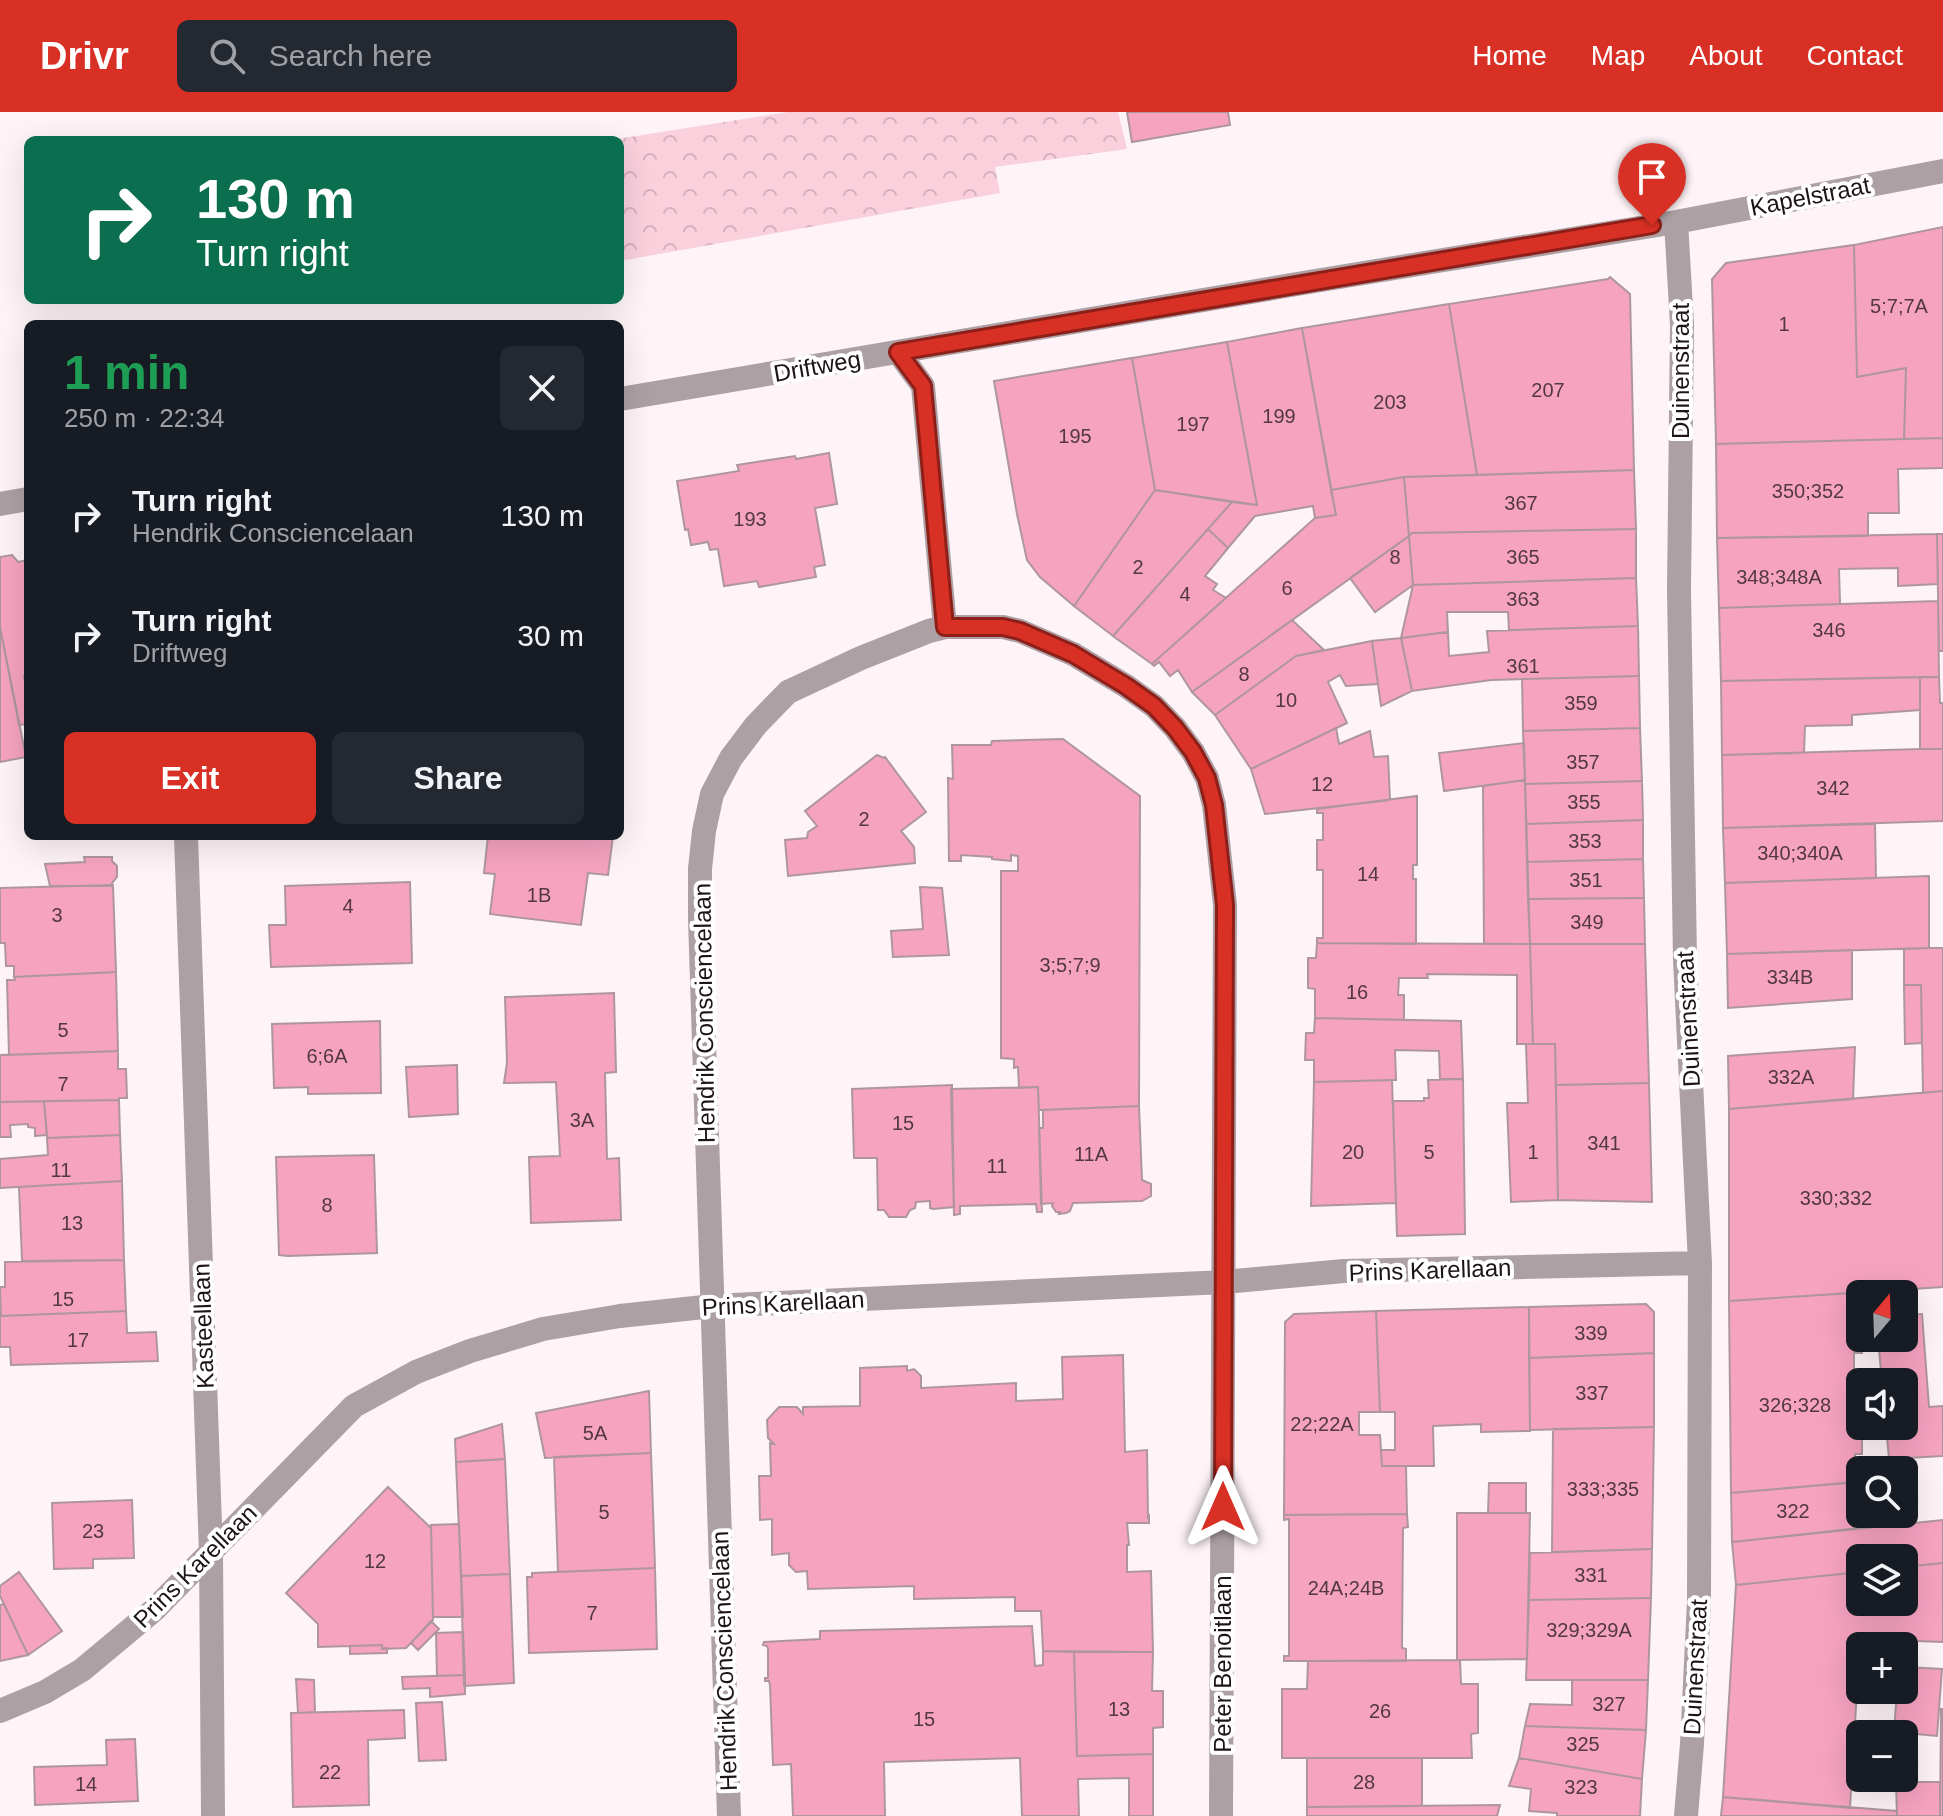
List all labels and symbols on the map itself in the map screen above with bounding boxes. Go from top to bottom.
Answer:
pin [1618,143,1686,225]
street label: Kapelstraat [1748,171,1872,221]
house number: 5;7;7A [1870,295,1929,317]
street label: Duinenstraat [1667,303,1694,439]
house number: 1 [1778,313,1790,335]
street label: Driftweg [771,345,863,387]
house number: 207 [1531,379,1565,401]
house number: 203 [1373,391,1407,413]
house number: 199 [1262,405,1296,427]
house number: 197 [1176,413,1210,435]
house number: 195 [1058,425,1092,447]
house number: 350;352 [1772,480,1844,502]
house number: 367 [1504,492,1538,514]
house number: 193 [733,508,767,530]
house number: 8 [1389,546,1401,568]
house number: 365 [1506,546,1540,568]
house number: 2 [1132,556,1144,578]
house number: 348;348A [1736,566,1822,588]
house number: 6 [1281,577,1293,599]
house number: 4 [1179,583,1191,605]
house number: 363 [1506,588,1540,610]
house number: 346 [1812,619,1846,641]
house number: 361 [1506,655,1540,677]
house number: 8 [1238,663,1250,685]
house number: 10 [1275,689,1297,711]
house number: 359 [1564,692,1598,714]
house number: 357 [1566,751,1600,773]
house number: 12 [1311,773,1333,795]
house number: 342 [1816,777,1850,799]
house number: 355 [1567,791,1601,813]
house number: 2 [858,808,870,830]
house number: 353 [1568,830,1602,852]
house number: 340;340A [1757,842,1843,864]
house number: 14 [1357,863,1379,885]
house number: 351 [1569,869,1603,891]
street label: Hendrik Consciencelaan [688,883,720,1143]
house number: 1B [527,884,551,906]
house number: 4 [342,895,354,917]
house number: 3 [51,904,63,926]
house number: 349 [1570,911,1604,933]
street label: Duinenstraat [1671,950,1705,1088]
house number: 3;5;7;9 [1039,954,1101,976]
house number: 334B [1767,966,1813,988]
house number: 16 [1346,981,1368,1003]
house number: 5 [57,1019,69,1041]
house number: 6;6A [306,1045,348,1067]
house number: 332A [1768,1066,1815,1088]
house number: 7 [57,1073,69,1095]
house number: 3A [570,1109,595,1131]
house number: 15 [892,1112,914,1134]
house number: 341 [1587,1132,1621,1154]
house number: 20 [1342,1141,1364,1163]
house number: 5 [1423,1141,1435,1163]
house number: 1 [1527,1141,1539,1163]
house number: 11A [1074,1143,1109,1165]
house number: 11 [987,1155,1007,1177]
house number: 11 [51,1159,71,1181]
house number: 330;332 [1800,1187,1872,1209]
house number: 8 [321,1194,333,1216]
house number: 13 [61,1212,83,1234]
street label: Prins Karellaan [1348,1254,1512,1286]
street label: Kasteellaan [187,1263,219,1389]
north arrow [1846,1280,1918,1352]
street label: Prins Karellaan [701,1285,865,1321]
house number: 15 [52,1288,74,1310]
house number: 339 [1574,1322,1608,1344]
house number: 17 [67,1329,89,1351]
house number: 337 [1575,1382,1609,1404]
house number: 326;328 [1759,1394,1831,1416]
house number: 22;22A [1290,1413,1354,1435]
house number: 5A [583,1422,608,1444]
position arrow [1181,1465,1265,1549]
house number: 333;335 [1567,1478,1639,1500]
street label: Prins Karellaan [128,1499,262,1633]
house number: 322 [1776,1500,1810,1522]
house number: 5 [598,1501,610,1523]
house number: 23 [82,1520,104,1542]
street label: Hendrik Consciencelaan [706,1531,742,1791]
house number: 12 [364,1550,386,1572]
house number: 331 [1574,1564,1608,1586]
street label: Peter Benoitlaan [1209,1575,1236,1753]
house number: 24A;24B [1308,1577,1384,1599]
street label: Duinenstraat [1678,1598,1712,1736]
house number: 7 [586,1602,598,1624]
house number: 329;329A [1546,1619,1632,1641]
house number: 327 [1592,1693,1626,1715]
house number: 13 [1108,1698,1130,1720]
house number: 26 [1369,1700,1391,1722]
house number: 15 [913,1708,935,1730]
house number: 325 [1566,1733,1600,1755]
house number: 22 [319,1761,341,1783]
house number: 28 [1353,1771,1375,1793]
house number: 14 [75,1773,97,1795]
house number: 323 [1564,1776,1598,1798]

